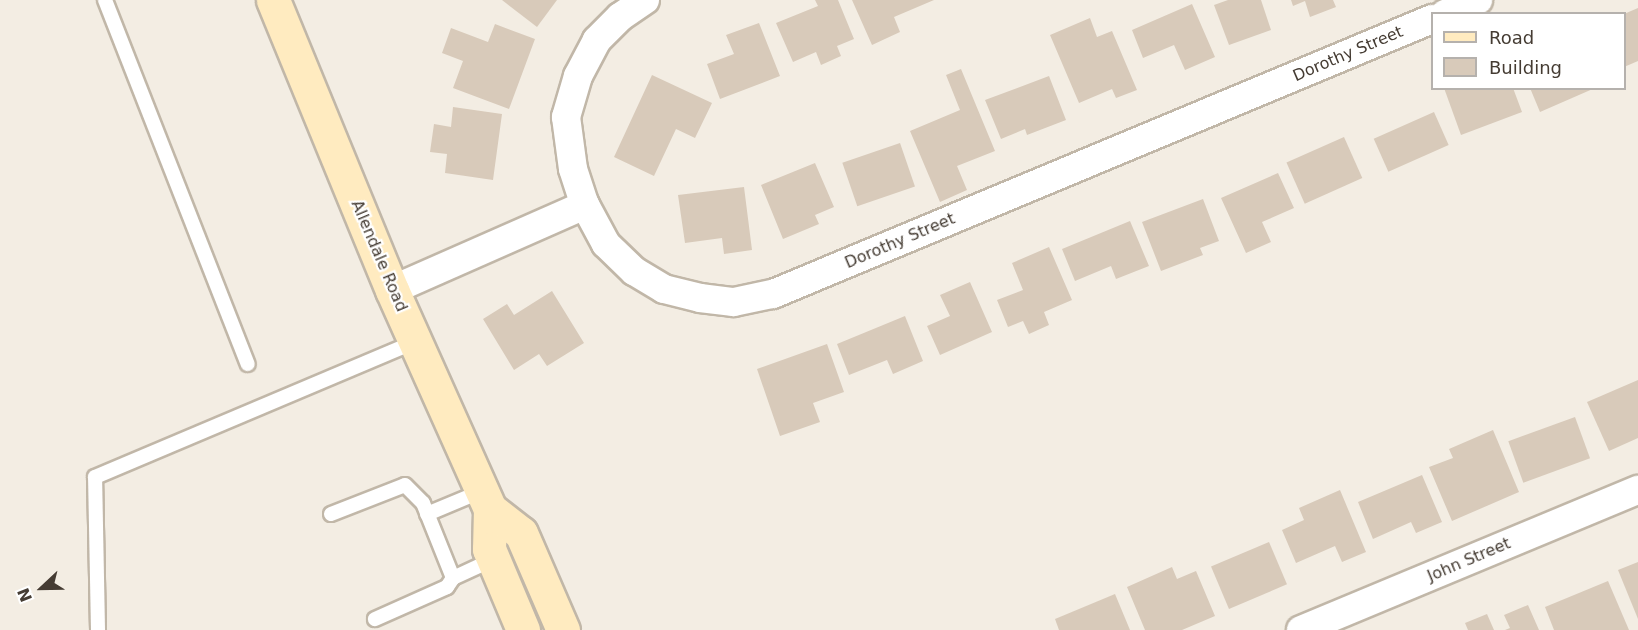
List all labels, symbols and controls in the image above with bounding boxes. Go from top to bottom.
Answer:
legend [1431,12,1626,90]
street label: Dorothy Street [1290,22,1406,86]
text: Road [1489,27,1534,48]
text: Building [1489,57,1562,78]
street label: Allendale Road [347,197,411,315]
street label: Dorothy Street [842,209,958,273]
street label: John Street [1425,534,1513,586]
north arrow [12,558,72,618]
text: N [14,585,36,605]

